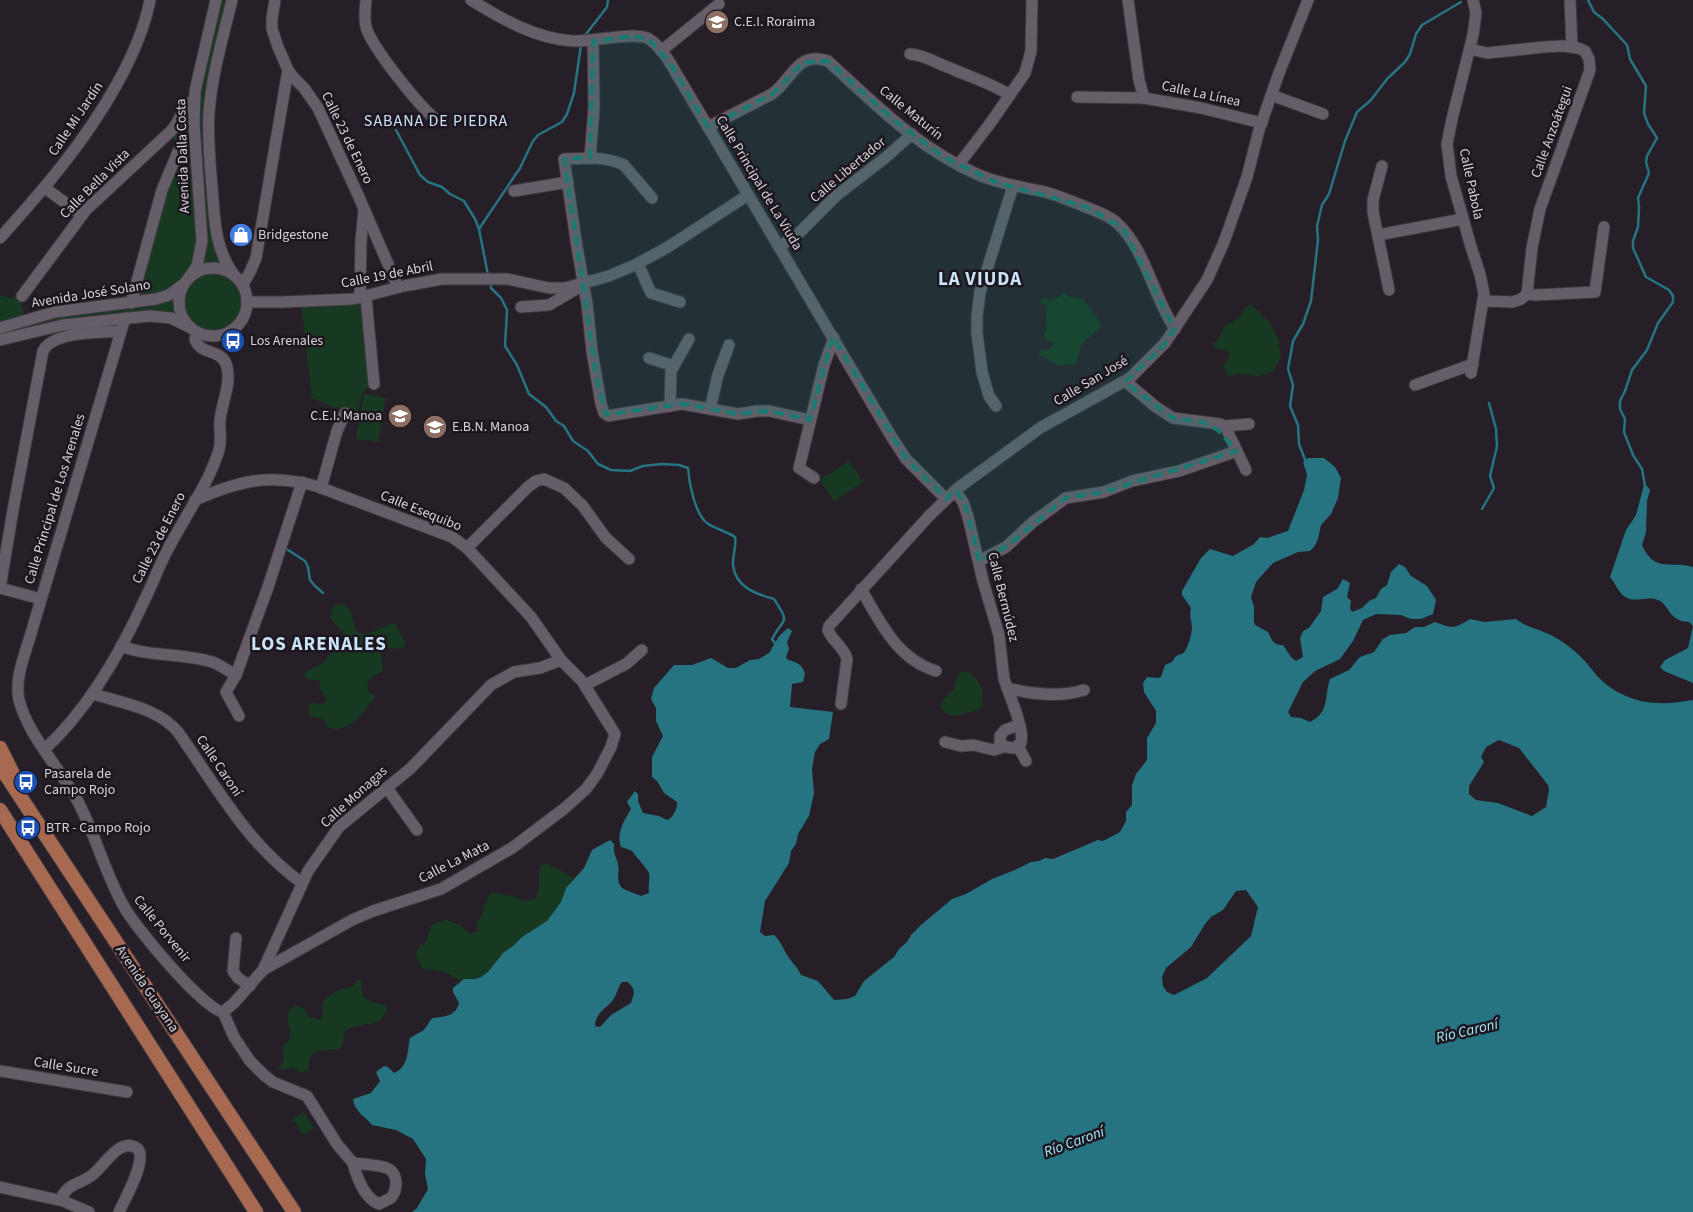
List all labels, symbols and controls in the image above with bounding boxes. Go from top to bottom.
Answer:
school or university icon: C.E.I. Roraima [704,9,730,35]
place label: C.E.I. Roraima [734,12,815,32]
street label: Calle La Línea [1160,76,1242,112]
street label: Calle Mi Jardín [44,78,108,160]
street label: Calle Maturín [875,81,947,145]
street label: Calle Anzoátegui [1526,83,1578,181]
street label: Calle 23 de Enero [316,88,378,188]
street label: Avenida Dalla Costa [171,98,195,214]
district label: SABANA DE PIEDRA [364,110,508,132]
street label: Calle Principal de La Viuda [711,112,807,254]
street label: Calle Libertador [806,132,890,208]
street label: Calle Bella Vista [55,144,135,224]
street label: Calle Pabola [1454,147,1488,221]
shop icon: Bridgestone [228,222,254,248]
place label: Bridgestone [258,225,328,245]
street label: Calle 19 de Abril [339,256,435,294]
district label: LA VIUDA [938,266,1022,293]
street label: Avenida José Solano [30,275,152,313]
bus stop icon: Los Arenales [220,328,246,354]
place label: Los Arenales [250,331,323,351]
street label: Calle San José [1050,351,1132,411]
school or university icon: C.E.I. Manoa [387,403,413,429]
place label: C.E.I. Manoa [310,406,382,426]
street label: Calle Principal de Los Arenales [20,411,91,587]
school or university icon: E.B.N. Manoa [422,414,448,440]
place label: E.B.N. Manoa [452,417,529,437]
street label: Calle Esequibo [377,486,465,536]
street label: Calle 23 de Enero [127,489,191,587]
street label: Calle Bermúdez [982,550,1024,644]
district label: LOS ARENALES [251,631,387,658]
street label: Calle Caroní [191,731,247,801]
street label: Calle Monagas [316,761,392,833]
place label: Pasarela de Campo Rojo [44,764,115,800]
bus stop icon: Pasarela de Campo Rojo [13,769,39,795]
bus stop icon: BTR - Campo Rojo [15,815,41,841]
place label: BTR - Campo Rojo [46,818,151,838]
street label: Calle La Mata [415,836,493,888]
street label: Calle Porvenir [129,891,196,967]
street label: Avenida Guayana [110,942,184,1036]
water label: Río Caroní [1434,1013,1502,1048]
street label: Calle Sucre [32,1052,100,1082]
water label: Río Caroní [1041,1121,1109,1163]

